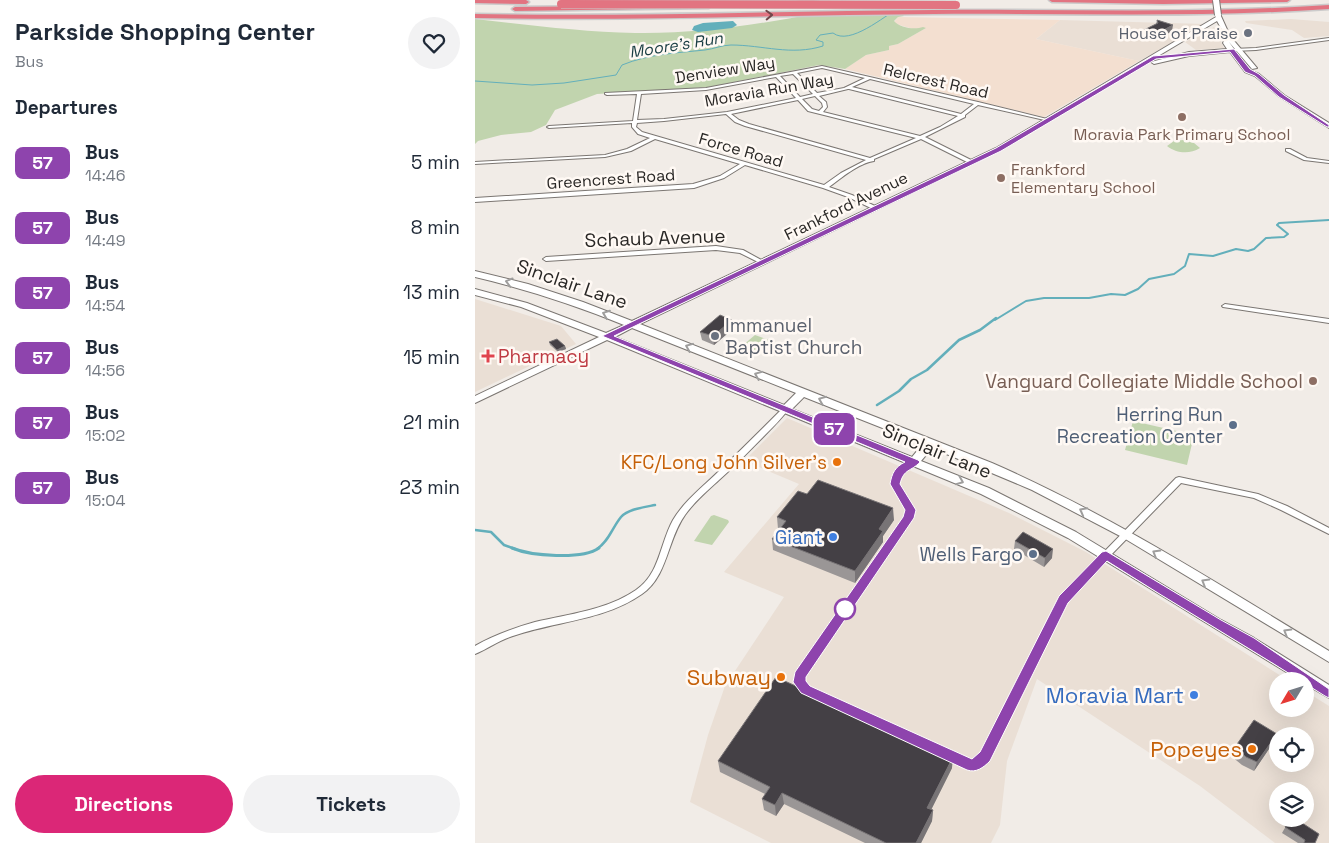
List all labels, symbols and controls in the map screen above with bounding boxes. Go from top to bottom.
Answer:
one-way arrow [765,10,773,20]
text: Parkside Shopping Center [15,16,315,47]
button: heart [408,17,460,69]
place label: House of Praise [1119,23,1238,44]
water label: Moore's Run [628,27,725,63]
marker: House of Praise [1242,27,1254,39]
text: Bus [15,51,44,72]
street label: Denview Way [674,52,776,88]
street label: Relcrest Road [881,59,991,103]
street label: Moravia Run Way [703,68,835,112]
text: Departures [15,95,118,120]
marker: Moravia Park Primary School [1176,111,1188,123]
place label: Moravia Park Primary School [1074,124,1290,145]
street label: Force Road [696,128,786,172]
text: Bus [85,140,119,165]
text: 5 min [411,150,460,175]
text: 57 [32,151,53,174]
place label: Frankford Elementary School [1011,159,1156,198]
street label: Greencrest Road [546,164,676,194]
text: 14:46 [85,165,126,186]
street label: Frankford Avenue [781,167,911,245]
marker: Frankford Elementary School [995,172,1007,184]
text: Bus [85,205,119,230]
text: 8 min [411,215,460,240]
text: 57 [32,216,53,239]
street label: Schaub Avenue [584,223,726,253]
text: 14:49 [85,230,126,251]
street label: Sinclair Lane [513,253,631,315]
text: Bus [85,270,119,295]
one-way arrow [504,277,513,288]
text: 13 min [403,280,460,305]
text: 57 [32,281,53,304]
text: 14:54 [85,295,125,316]
one-way arrow [602,310,611,320]
place label: Immanuel Baptist Church [725,313,862,360]
marker: Immanuel Baptist Church [709,330,721,342]
text: Bus [85,335,119,360]
one-way arrow [685,343,694,353]
place label: Pharmacy [498,344,589,369]
text: 15 min [403,345,460,370]
text: 57 [32,346,53,369]
marker: Pharmacy [482,350,494,362]
text: 14:56 [85,360,125,381]
place label: Vanguard Collegiate Middle School [985,369,1303,394]
one-way arrow [754,370,763,381]
marker: Vanguard Collegiate Middle School [1307,375,1319,387]
one-way arrow [818,396,826,406]
text: Bus [85,400,119,425]
place label: Herring Run Recreation Center [1057,402,1223,449]
text: 21 min [403,410,460,435]
text: 57 [32,411,53,434]
line badge: 57 [811,413,857,445]
text: 57 [824,417,844,440]
street label: Sinclair Lane [879,418,995,484]
marker: Herring Run Recreation Center [1227,419,1239,431]
text: 15:02 [85,425,125,446]
place label: KFC/Long John Silver’s [621,450,827,475]
marker: KFC/Long John Silver’s [831,456,843,468]
text: Bus [85,465,119,490]
text: 23 min [400,475,460,500]
one-way arrow [955,475,963,485]
text: 57 [32,476,53,499]
text: 15:04 [85,490,126,511]
one-way arrow [1080,507,1089,517]
place label: Giant [775,525,823,550]
marker: Giant [827,531,839,543]
place label: Wells Fargo [919,542,1023,567]
marker: Wells Fargo [1027,548,1039,560]
one-way arrow [1153,550,1162,559]
one-way arrow [1201,579,1210,589]
unlabelled marker [834,598,856,620]
one-way arrow [1284,629,1293,639]
place label: Subway [687,663,771,691]
marker: Subway [775,671,787,683]
north arrow [1269,672,1314,718]
map controls [1269,672,1314,827]
place label: Moravia Mart [1046,681,1184,709]
marker: Moravia Mart [1188,689,1200,701]
button: locate [1269,727,1314,772]
place label: Popeyes [1150,735,1242,763]
marker: Popeyes [1246,743,1258,755]
button: Directions [15,775,233,833]
button: Tickets [243,775,460,833]
button: layers [1269,782,1314,827]

